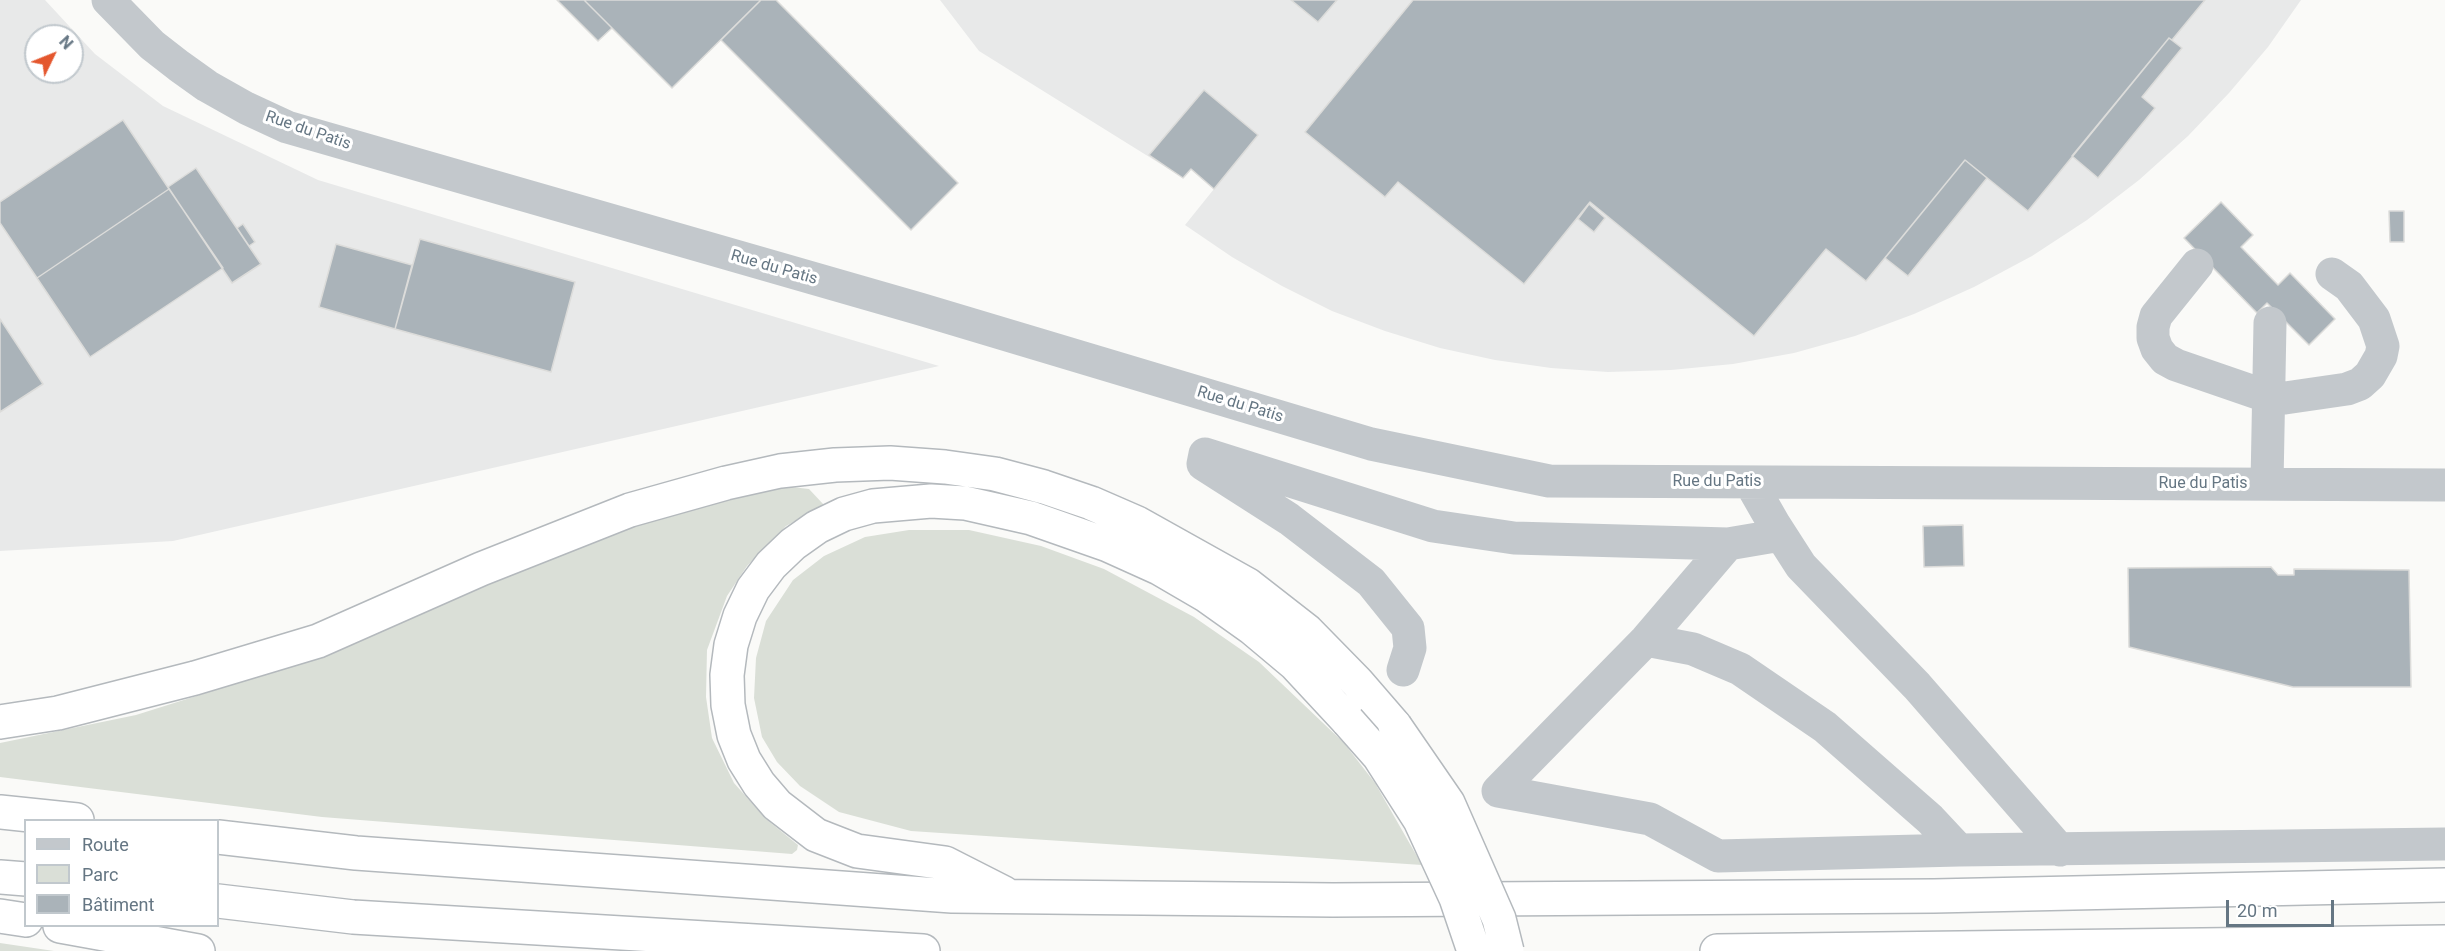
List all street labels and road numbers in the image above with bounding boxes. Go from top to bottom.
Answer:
street label: Rue du Patis [263,107,353,155]
street label: Rue du Patis [729,247,819,289]
street label: Rue du Patis [1195,383,1285,427]
street label: Rue du Patis [1672,472,1762,492]
street label: Rue du Patis [2158,474,2248,494]

